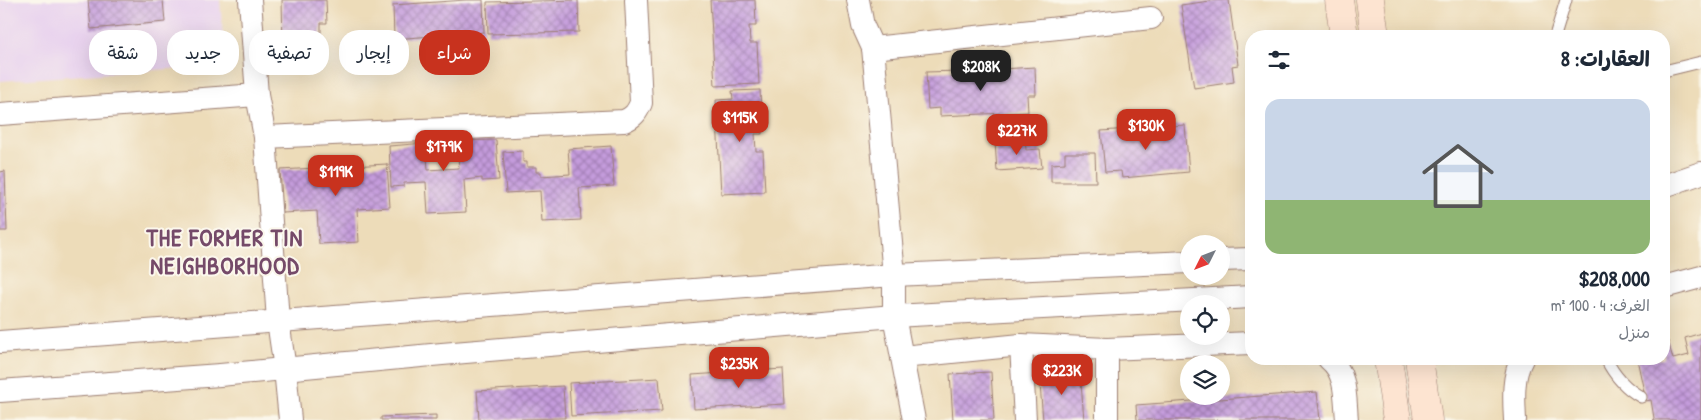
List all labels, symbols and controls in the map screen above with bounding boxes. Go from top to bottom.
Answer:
chip: شقة [89,30,157,75]
chip: جديد [167,30,239,75]
chip: تصفية [249,30,329,75]
chip: إيجار [339,30,409,75]
chip: شراء [419,30,490,75]
text: العقارات: 8 [1561,44,1650,73]
icon: filters [1265,46,1293,74]
pin: $208K [946,49,1016,92]
text: $208K [962,55,1000,77]
pin: $115K [705,100,775,143]
text: $115K [723,106,757,128]
pin: $130K [1111,108,1181,151]
pin: $227K [982,114,1052,156]
text: $130K [1128,114,1164,136]
text: $227K [997,119,1037,141]
pin: $179K [409,130,479,172]
icon: home [1413,131,1503,221]
text: $179K [426,135,462,157]
pin: $119K [301,154,371,197]
text: $119K [319,160,353,182]
district label: THE FORMER TIN NEIGHBORHOOD [146,221,303,281]
north arrow [1180,235,1230,285]
map controls [1180,235,1230,405]
text: $208,000 [1579,264,1650,293]
text: الغرف: 4 · 100 m² [1551,294,1650,316]
button: locate [1180,295,1230,345]
text: منزل [1618,321,1650,343]
pin: $235K [704,346,774,389]
text: $235K [720,352,758,374]
pin: $223K [1027,354,1097,396]
button: layers [1180,355,1230,405]
text: $223K [1043,359,1081,381]

